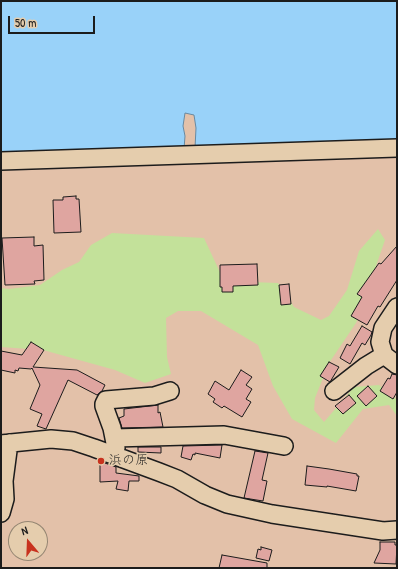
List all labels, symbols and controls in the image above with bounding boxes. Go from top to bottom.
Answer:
scale bar [10,8,97,34]
text: 50 m [15,14,36,31]
place label: 浜の原 [109,453,148,469]
marker: 浜の原 [96,456,106,466]
north arrow [8,521,48,561]
text: N [19,523,29,538]

